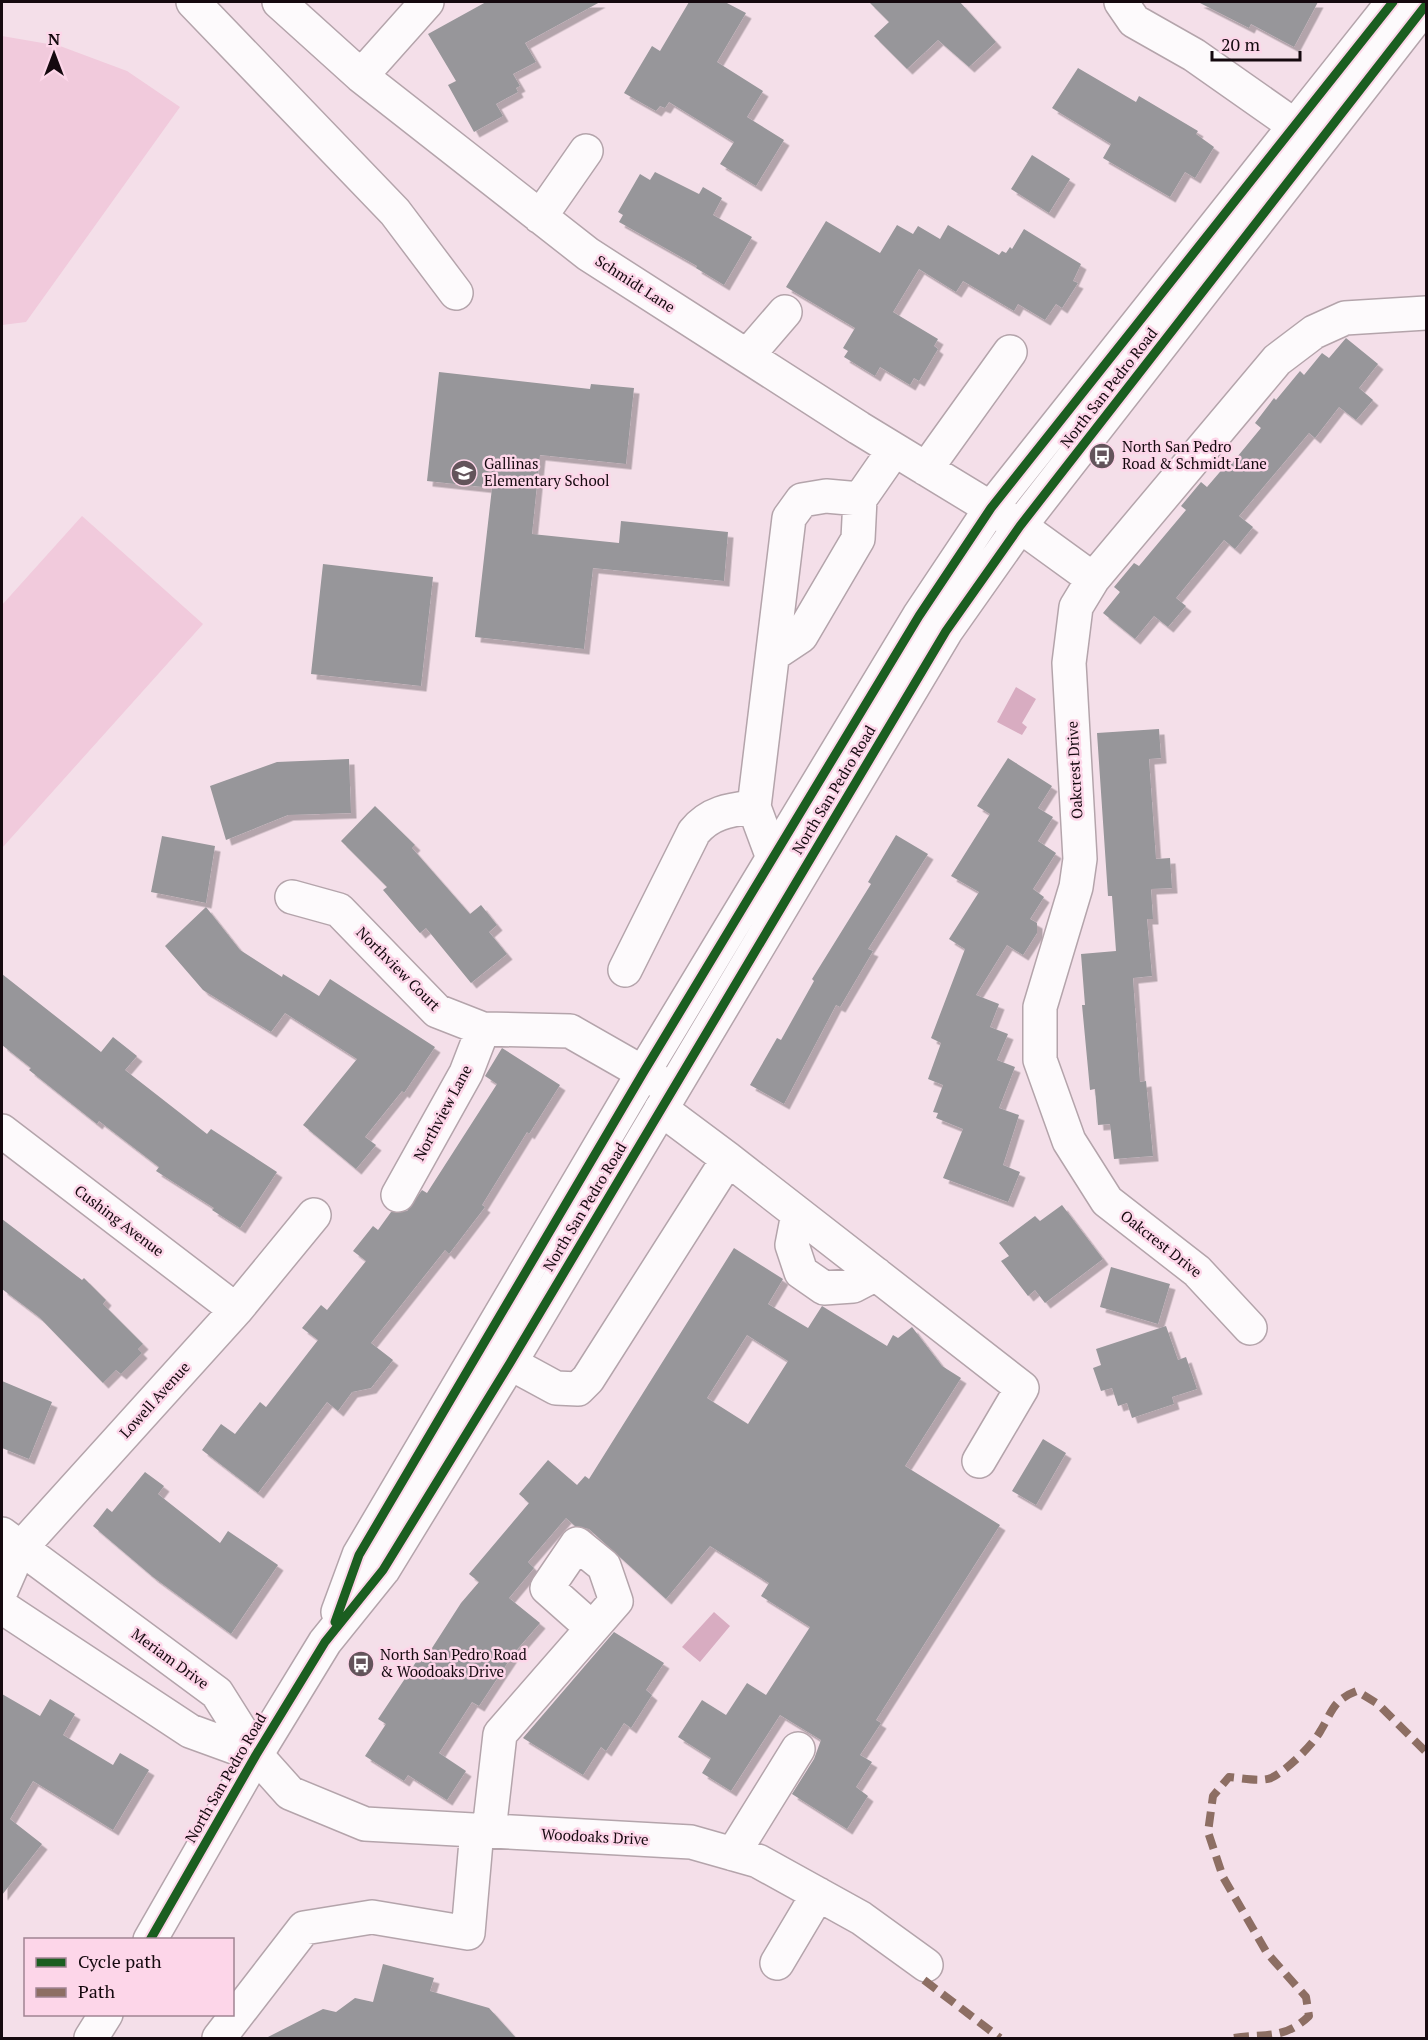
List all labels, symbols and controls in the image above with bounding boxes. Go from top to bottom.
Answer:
north arrow [24,24,84,84]
scale bar [1212,24,1300,62]
text: N [48,28,60,50]
text: 20 m [1221,32,1261,56]
street label: Schmidt Lane [592,250,679,316]
street label: North San Pedro Road [1055,323,1161,451]
place label: North San Pedro Road & Schmidt Lane [1122,436,1267,473]
bus stop icon: North San Pedro Road & Schmidt Lane [1087,441,1117,471]
place label: Gallinas Elementary School [484,453,610,490]
school or university icon: Gallinas Elementary School [449,458,479,488]
street label: North San Pedro Road [787,721,880,858]
street label: Oakcrest Drive [1061,721,1087,820]
street label: Northview Court [352,922,445,1015]
street label: Northview Lane [408,1061,476,1164]
street label: North San Pedro Road [538,1138,631,1275]
street label: Cushing Avenue [71,1180,168,1260]
street label: Oakcrest Drive [1117,1205,1206,1281]
street label: Lowell Avenue [115,1357,194,1442]
street label: Meriam Drive [128,1623,213,1693]
place label: North San Pedro Road & Woodoaks Drive [380,1644,527,1681]
bus stop icon: North San Pedro Road & Woodoaks Drive [346,1649,376,1679]
street label: North San Pedro Road [180,1709,270,1846]
street label: Woodoaks Drive [541,1823,649,1849]
legend [24,1938,234,2016]
text: Cycle path [78,1949,162,1973]
text: Path [78,1979,115,2003]

